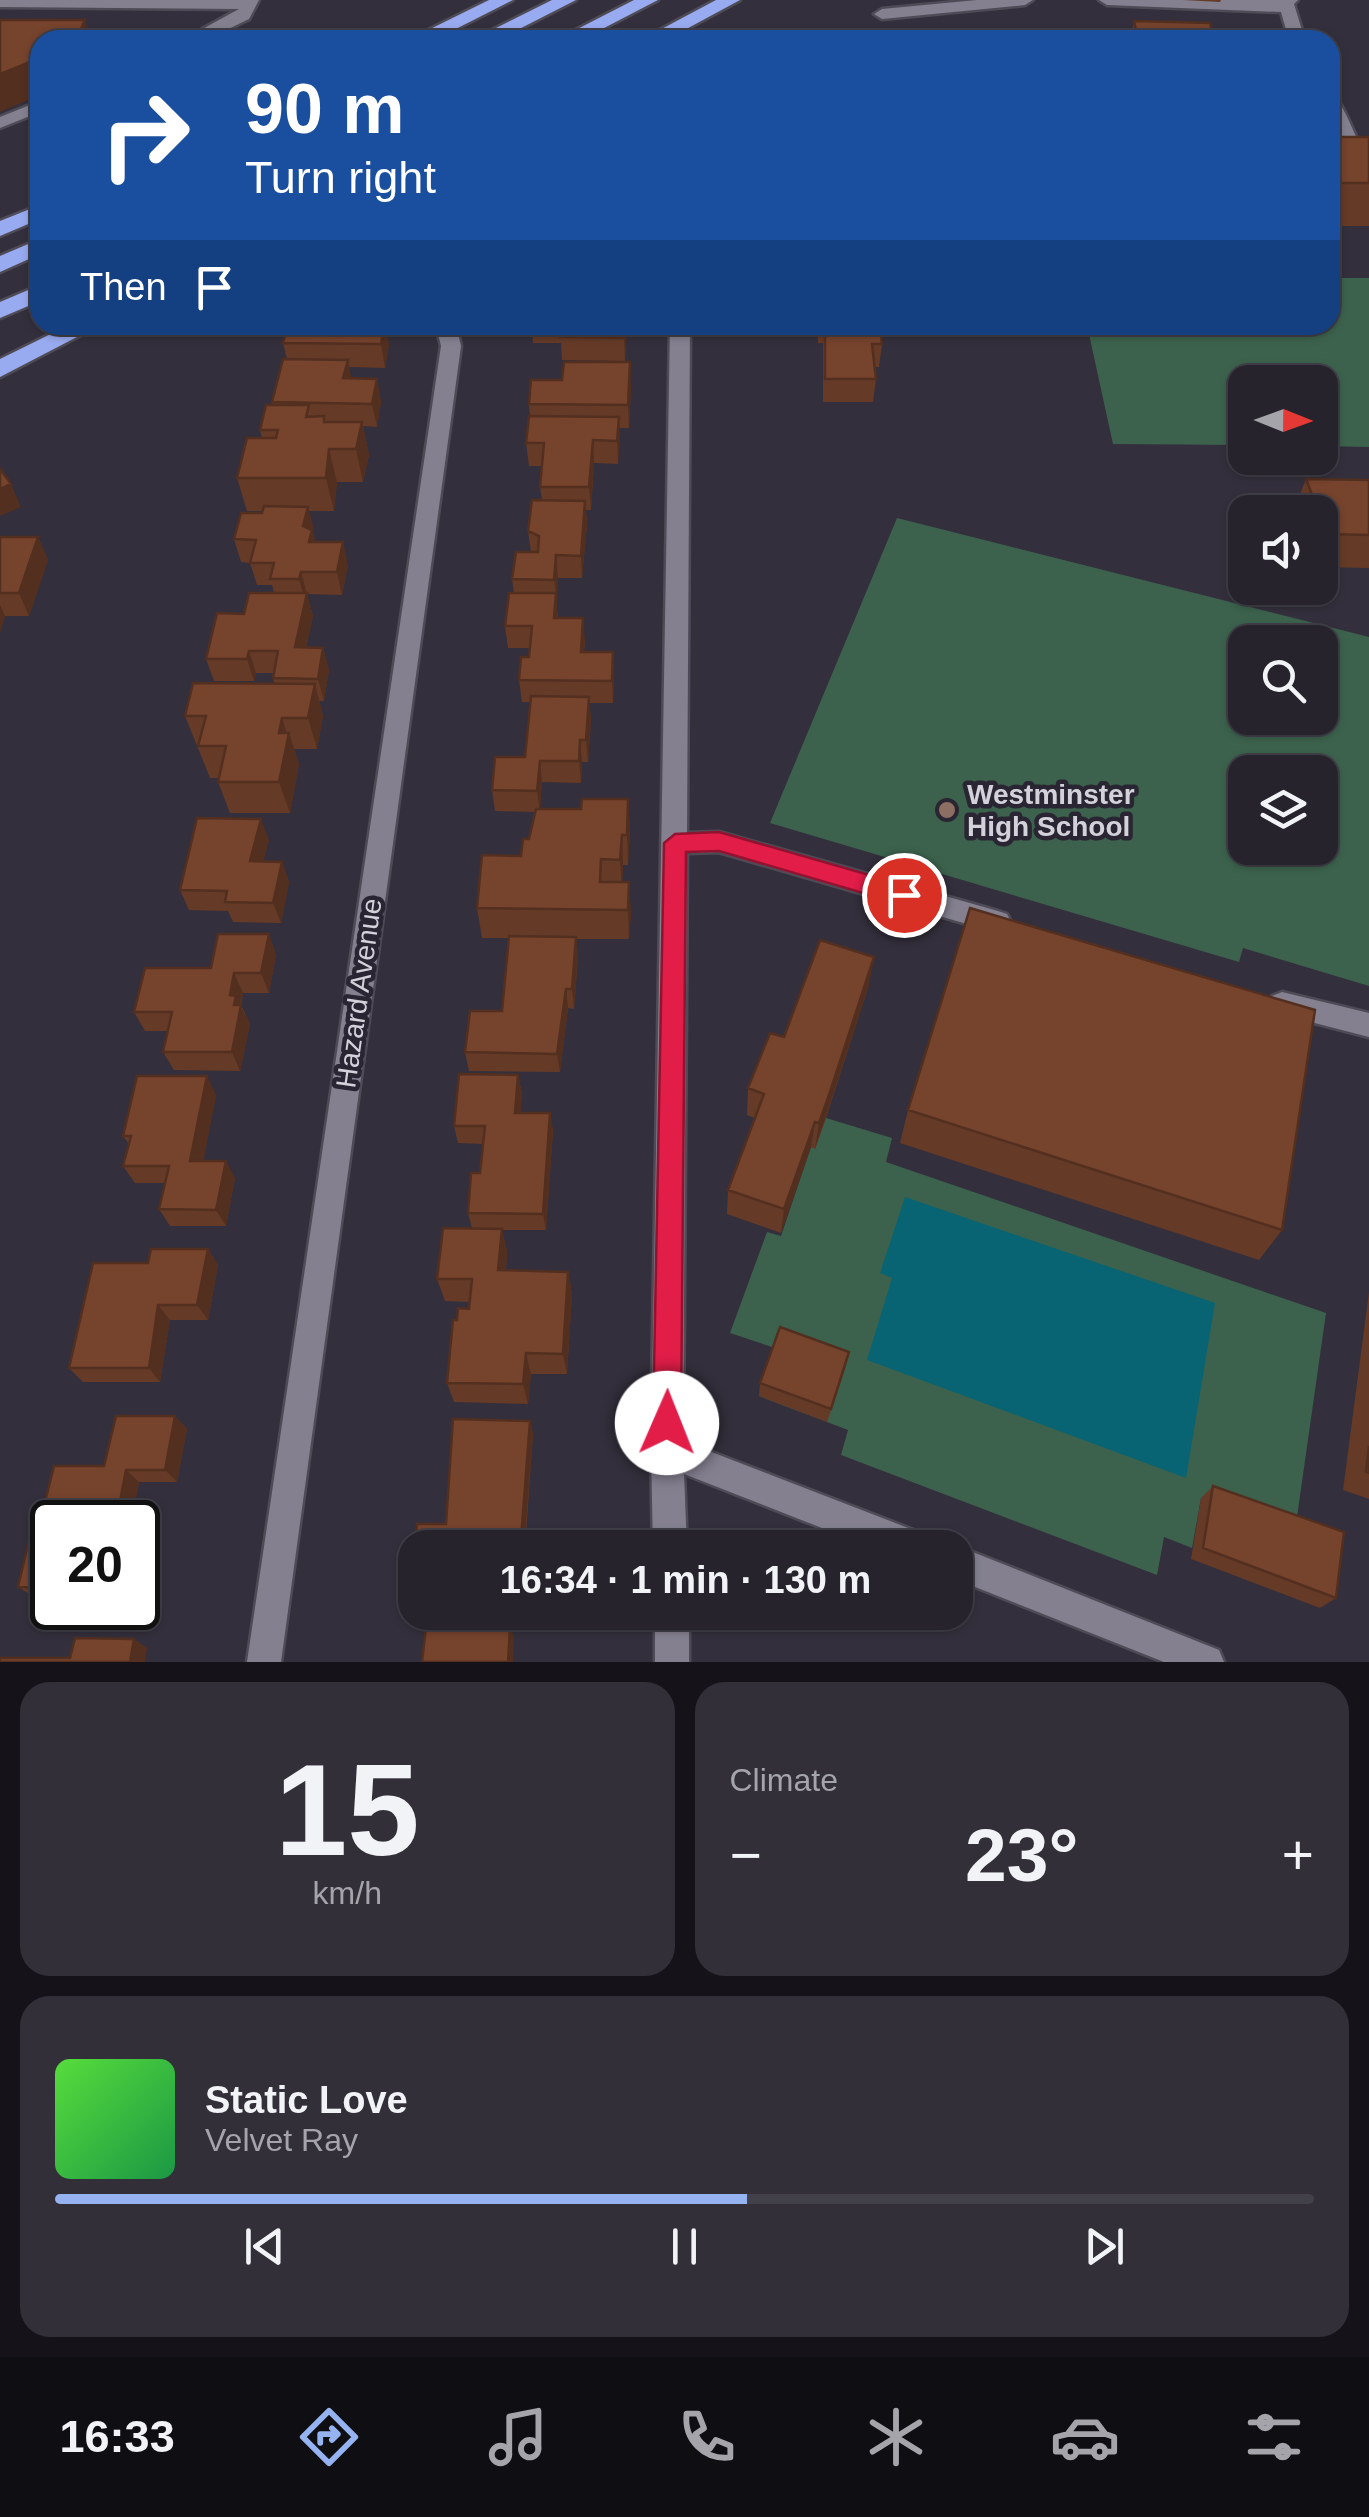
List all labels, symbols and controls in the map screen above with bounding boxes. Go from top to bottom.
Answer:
icon: right [80,70,210,200]
text: 90 m [245,70,405,148]
text: Turn right [245,152,436,203]
icon: arrive [187,260,242,315]
text: Then [80,266,167,308]
north arrow [1228,365,1338,475]
map controls [1228,365,1338,865]
button: sound [1228,495,1338,605]
button: search [1228,625,1338,735]
button: layers [1228,755,1338,865]
place label: Westminster High School [967,779,1135,842]
marker: Westminster High School [936,799,958,821]
pin [862,853,947,938]
icon: arrive [877,868,932,923]
street label: Hazard Avenue [330,896,388,1090]
position arrow [615,1371,719,1475]
speed limit sign: 20 [30,1500,160,1630]
text: 16:34 · 1 min · 130 m [500,1559,871,1601]
text: 15 [275,1737,420,1883]
text: Climate [730,1762,838,1798]
text: 23° [965,1813,1078,1897]
text: − [730,1824,762,1886]
text: + [1282,1824,1314,1886]
text: km/h [313,1875,382,1911]
text: Static Love [205,2079,408,2121]
text: Velvet Ray [205,2122,358,2158]
icon: previous [237,2219,292,2274]
icon: pause [657,2219,712,2274]
icon: next [1077,2219,1132,2274]
icon: directions [294,2402,364,2472]
icon: music [483,2402,553,2472]
icon: phone [672,2402,742,2472]
icon: climate [861,2402,931,2472]
icon: car [1050,2402,1120,2472]
icon: filters [1239,2402,1309,2472]
text: 16:33 [60,2411,175,2462]

